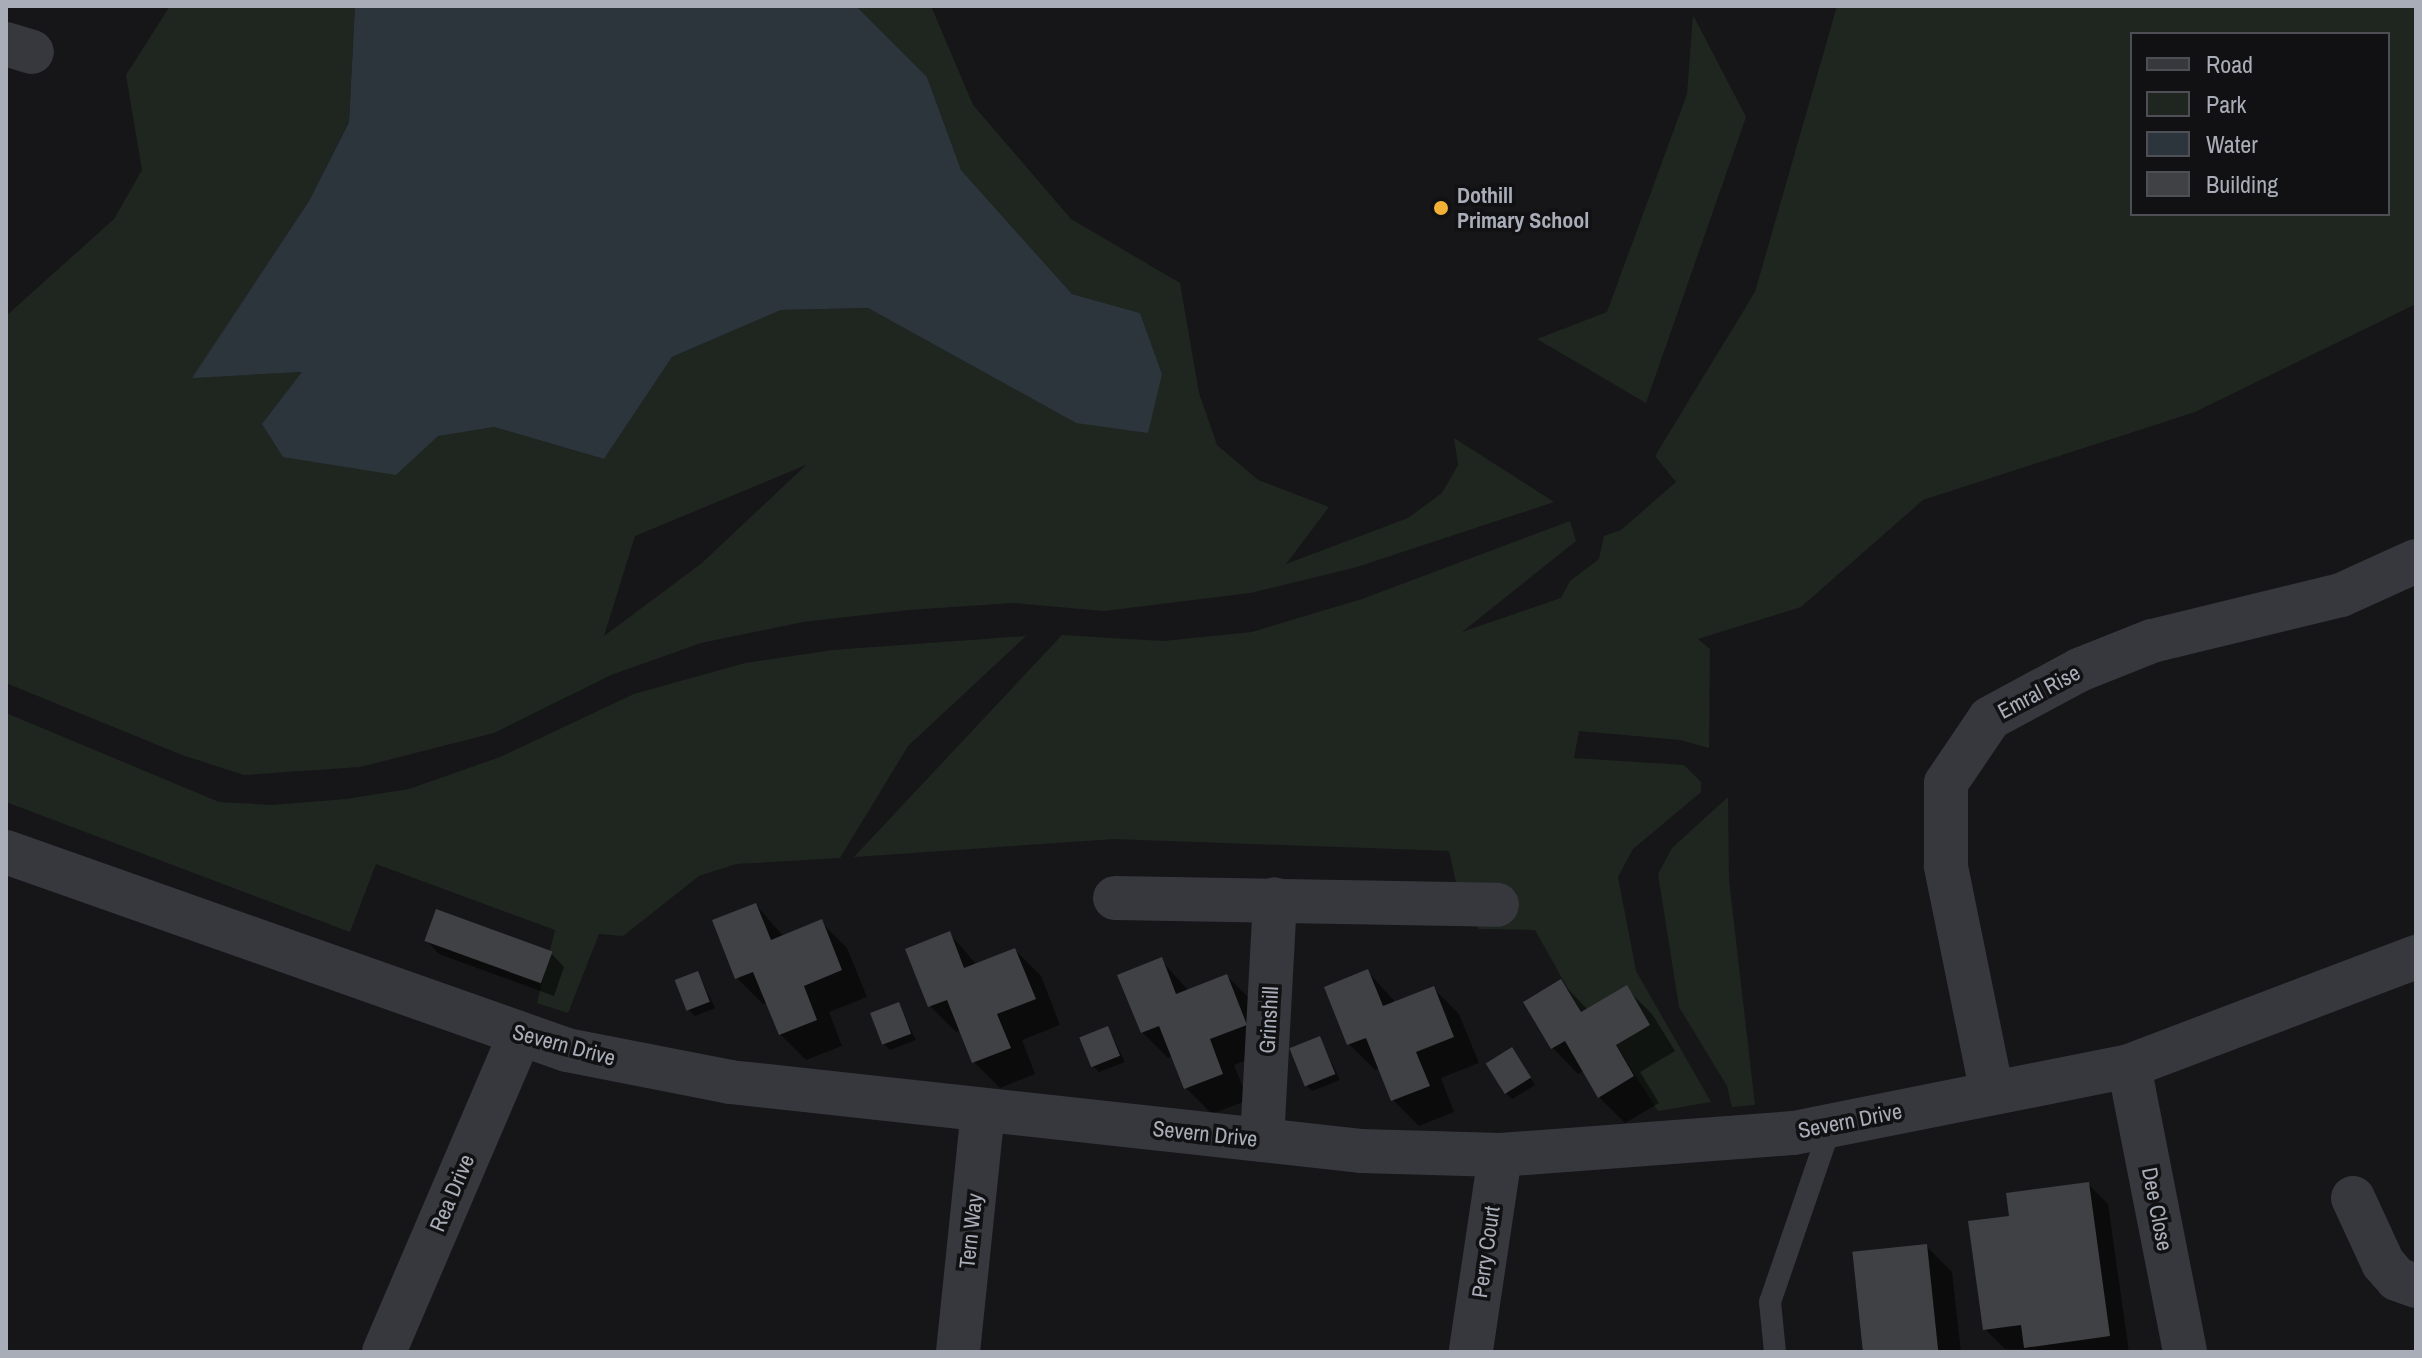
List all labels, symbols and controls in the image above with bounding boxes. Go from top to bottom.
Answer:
legend [2130,32,2390,216]
text: Road [2206,48,2253,80]
text: Park [2206,88,2246,120]
text: Water [2206,128,2258,160]
text: Building [2206,168,2278,200]
place label: Dothill Primary School [1457,182,1589,234]
marker: Dothill Primary School [1432,199,1450,217]
street label: Emral Rise [1993,659,2085,725]
street label: Grinshill [1254,986,1284,1054]
street label: Severn Drive [510,1019,618,1071]
street label: Severn Drive [1796,1098,1904,1144]
street label: Severn Drive [1151,1115,1259,1153]
street label: Rea Drive [424,1150,480,1236]
street label: Dee Close [2136,1165,2178,1253]
street label: Tern Way [954,1192,988,1270]
street label: Perry Court [1467,1204,1505,1300]

